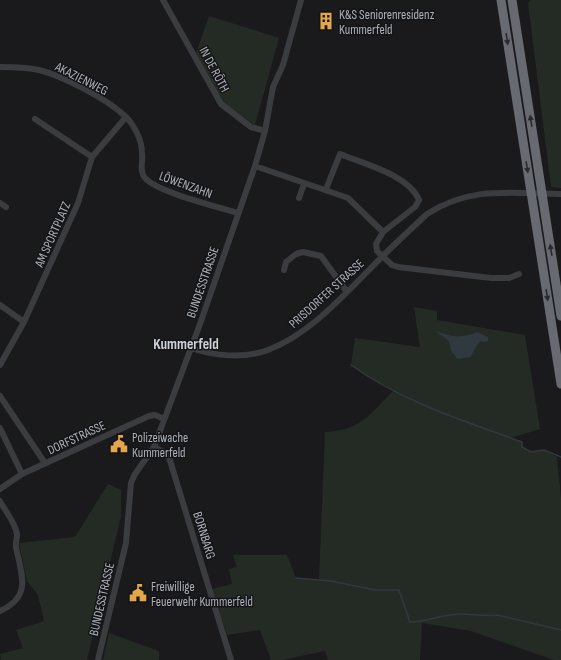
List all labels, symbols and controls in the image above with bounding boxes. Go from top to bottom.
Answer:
place label: K&S Seniorenresidenz Kummerfeld [339,7,435,38]
building icon: K&S Seniorenresidenz Kummerfeld [316,11,336,31]
one-way arrow [504,32,510,45]
street label: IN DE RÖTH [196,44,234,95]
street label: AKAZIENWEG [51,58,111,99]
one-way arrow [527,115,533,128]
one-way arrow [524,161,530,173]
street label: LÖWENZAHN [157,167,215,202]
street label: AM SPORTPLATZ [31,199,75,271]
one-way arrow [548,244,554,256]
street label: BUNDESSTRASSE [183,245,223,320]
street label: PRISDORFER STRASSE [286,256,368,332]
one-way arrow [544,289,550,301]
district label: Kummerfeld [153,335,219,354]
street label: DORFSTRASSE [45,418,108,458]
place label: Polizeiwache Kummerfeld [132,430,188,461]
public building icon: Polizeiwache Kummerfeld [109,434,129,454]
street label: BORNBARG [189,510,219,561]
street label: BUNDESSTRASSE [86,561,118,637]
place label: Freiwillige Feuerwehr Kummerfeld [151,579,253,610]
public building icon: Freiwillige Feuerwehr Kummerfeld [128,583,148,603]

